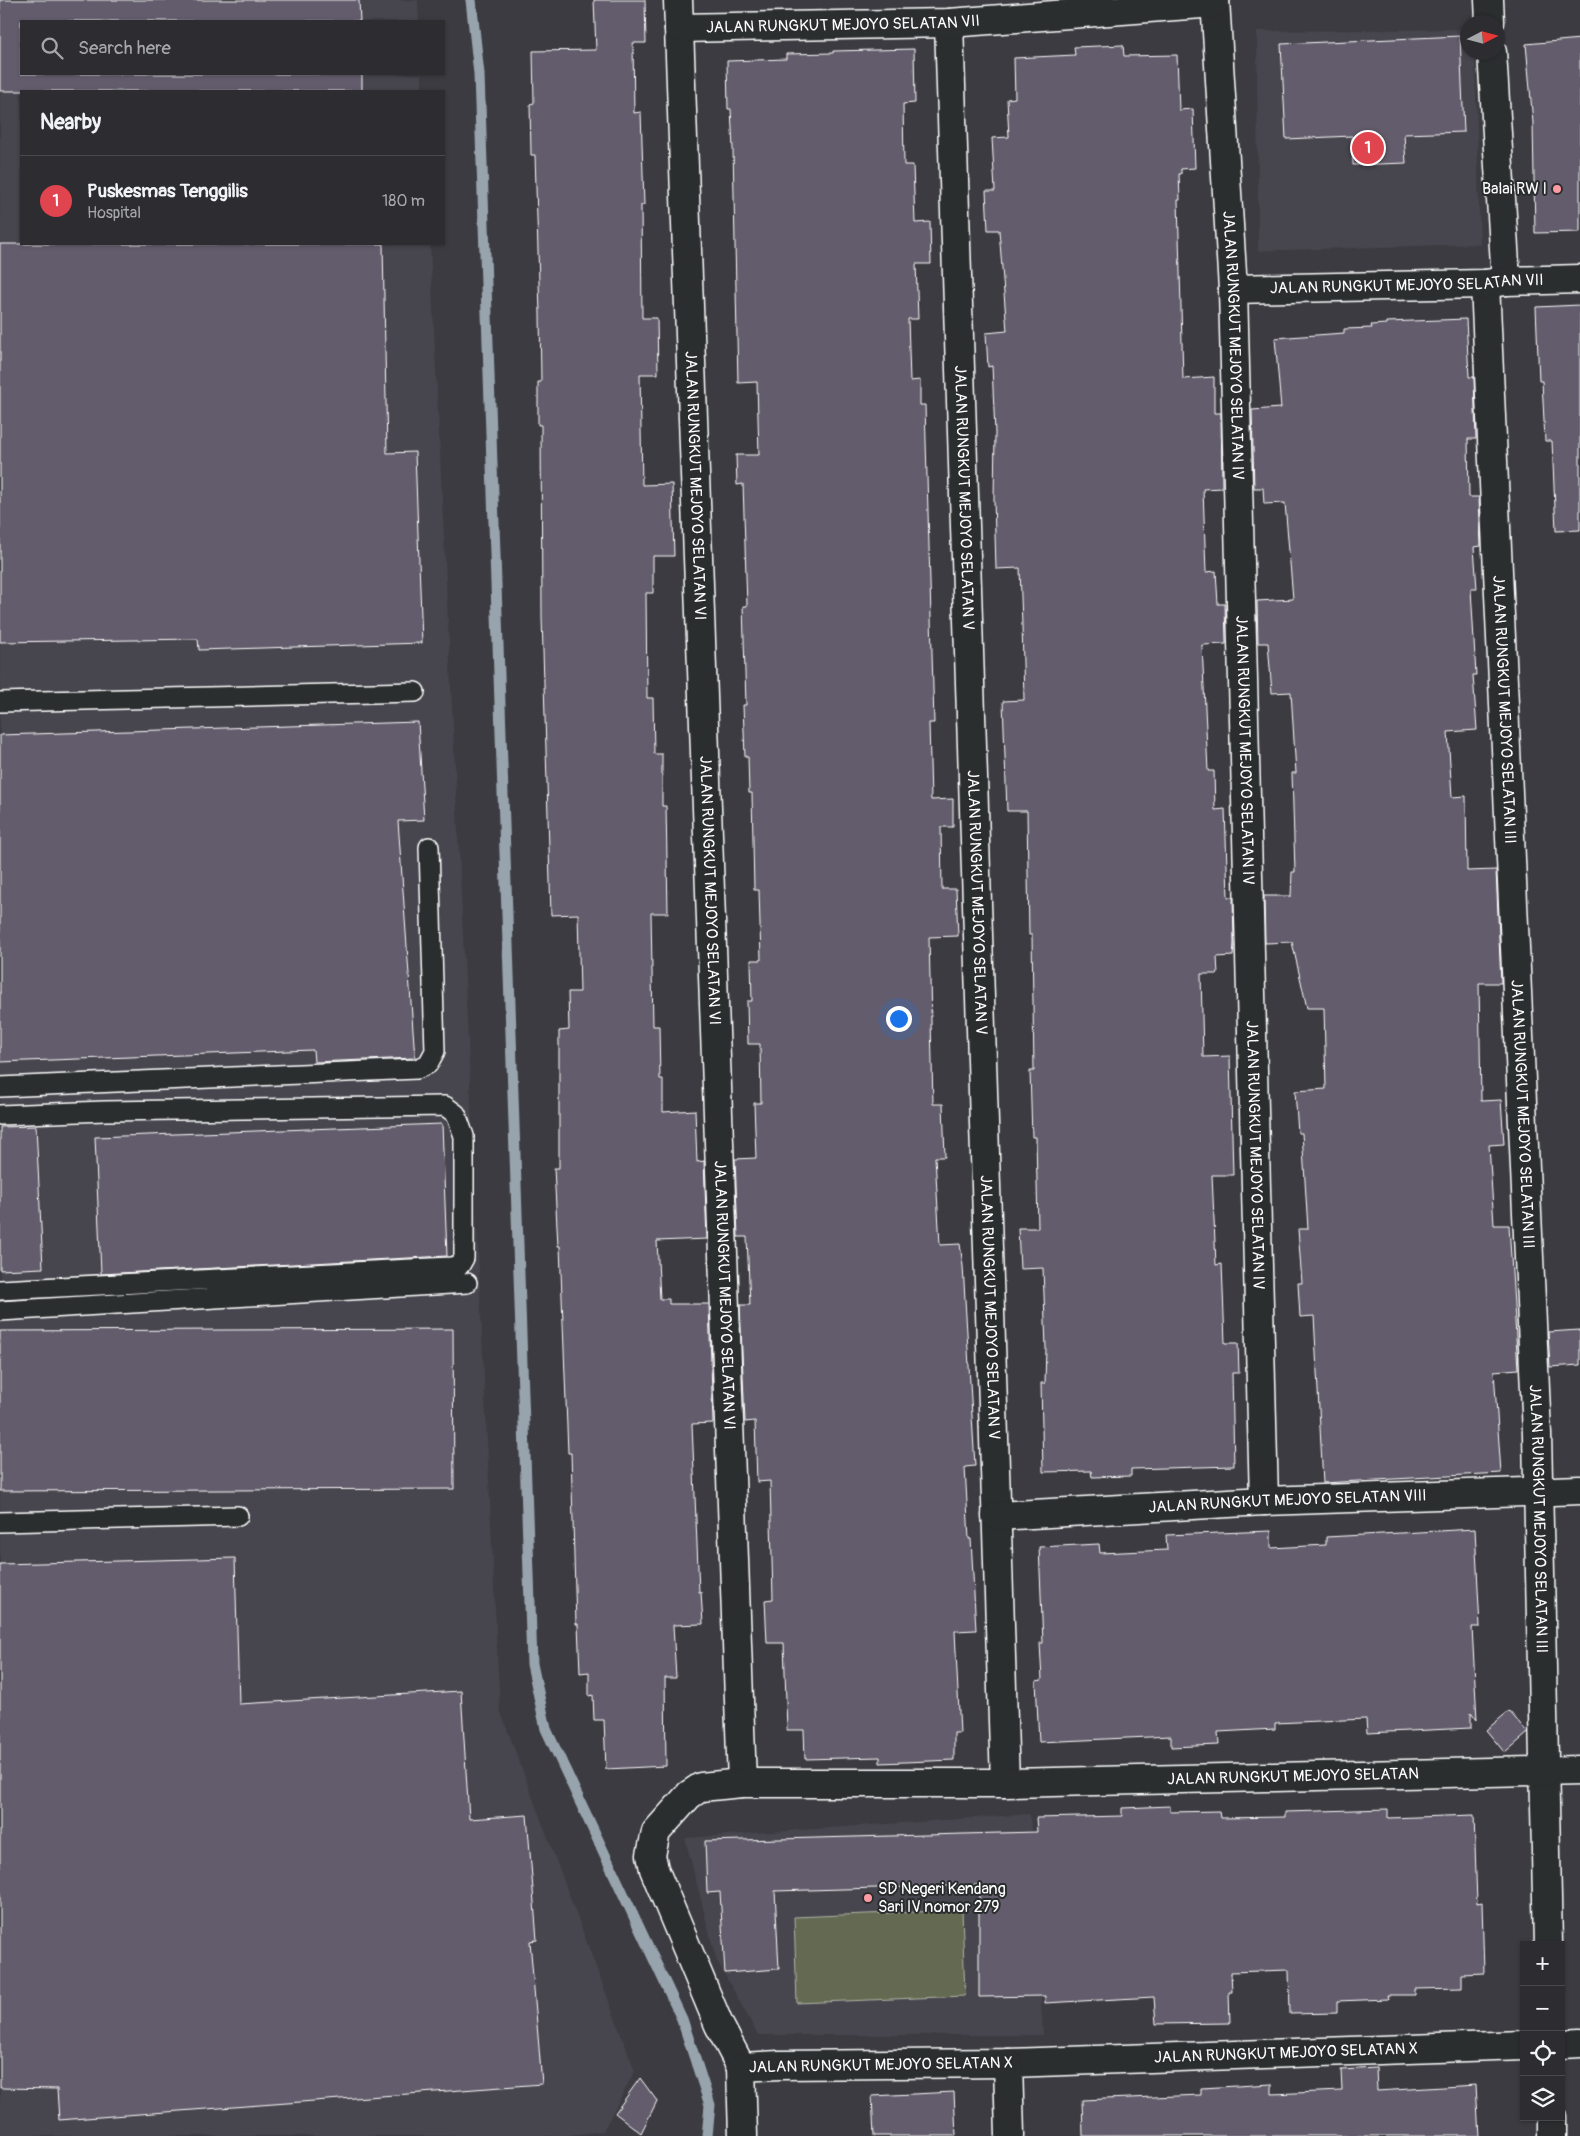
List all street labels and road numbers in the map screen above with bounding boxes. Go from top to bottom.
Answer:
street label: JALAN RUNGKUT MEJOYO SELATAN VII [706,11,981,37]
street label: JALAN RUNGKUT MEJOYO SELATAN IV [1218,210,1248,480]
street label: JALAN RUNGKUT MEJOYO SELATAN VII [1270,270,1544,298]
street label: JALAN RUNGKUT MEJOYO SELATAN VI [681,351,710,621]
street label: JALAN RUNGKUT MEJOYO SELATAN V [950,365,978,630]
street label: JALAN RUNGKUT MEJOYO SELATAN III [1488,575,1520,844]
street label: JALAN RUNGKUT MEJOYO SELATAN IV [1231,615,1258,885]
street label: JALAN RUNGKUT MEJOYO SELATAN VI [695,755,725,1025]
street label: JALAN RUNGKUT MEJOYO SELATAN V [963,770,991,1035]
street label: JALAN RUNGKUT MEJOYO SELATAN III [1506,979,1539,1249]
street label: JALAN RUNGKUT MEJOYO SELATAN IV [1242,1020,1269,1290]
street label: JALAN RUNGKUT MEJOYO SELATAN VI [710,1160,739,1430]
street label: JALAN RUNGKUT MEJOYO SELATAN V [976,1175,1004,1440]
street label: JALAN RUNGKUT MEJOYO SELATAN III [1525,1384,1552,1653]
street label: JALAN RUNGKUT MEJOYO SELATAN VIII [1148,1485,1427,1517]
street label: JALAN RUNGKUT MEJOYO SELATAN [1167,1764,1419,1789]
street label: JALAN RUNGKUT MEJOYO SELATAN X [1154,2038,1418,2068]
street label: JALAN RUNGKUT MEJOYO SELATAN X [749,2053,1013,2077]

